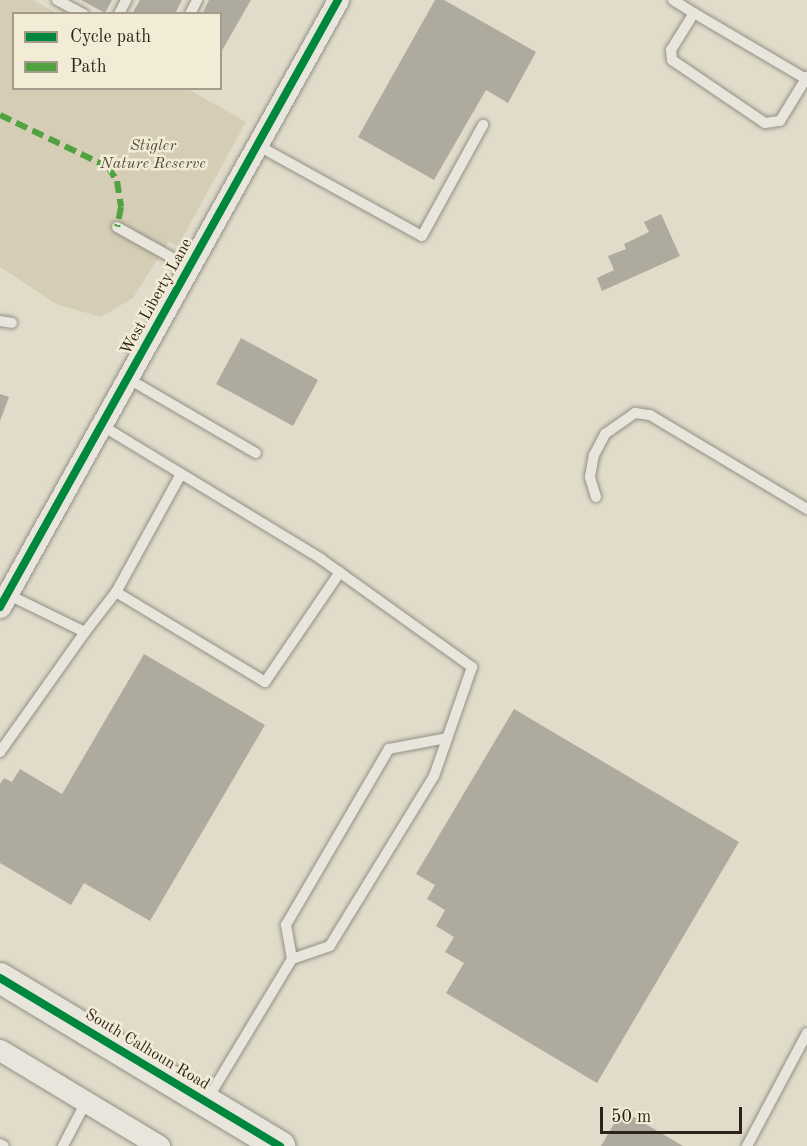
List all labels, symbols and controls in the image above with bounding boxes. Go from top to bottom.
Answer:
legend [12,12,222,90]
text: Cycle path [70,28,151,46]
text: Path [70,58,106,76]
park label: Stigler Nature Reserve [100,136,206,174]
street label: West Liberty Lane [117,235,197,359]
street label: South Calhoun Road [81,1005,213,1095]
scale bar [603,1095,746,1133]
text: 50 m [611,1108,651,1126]

